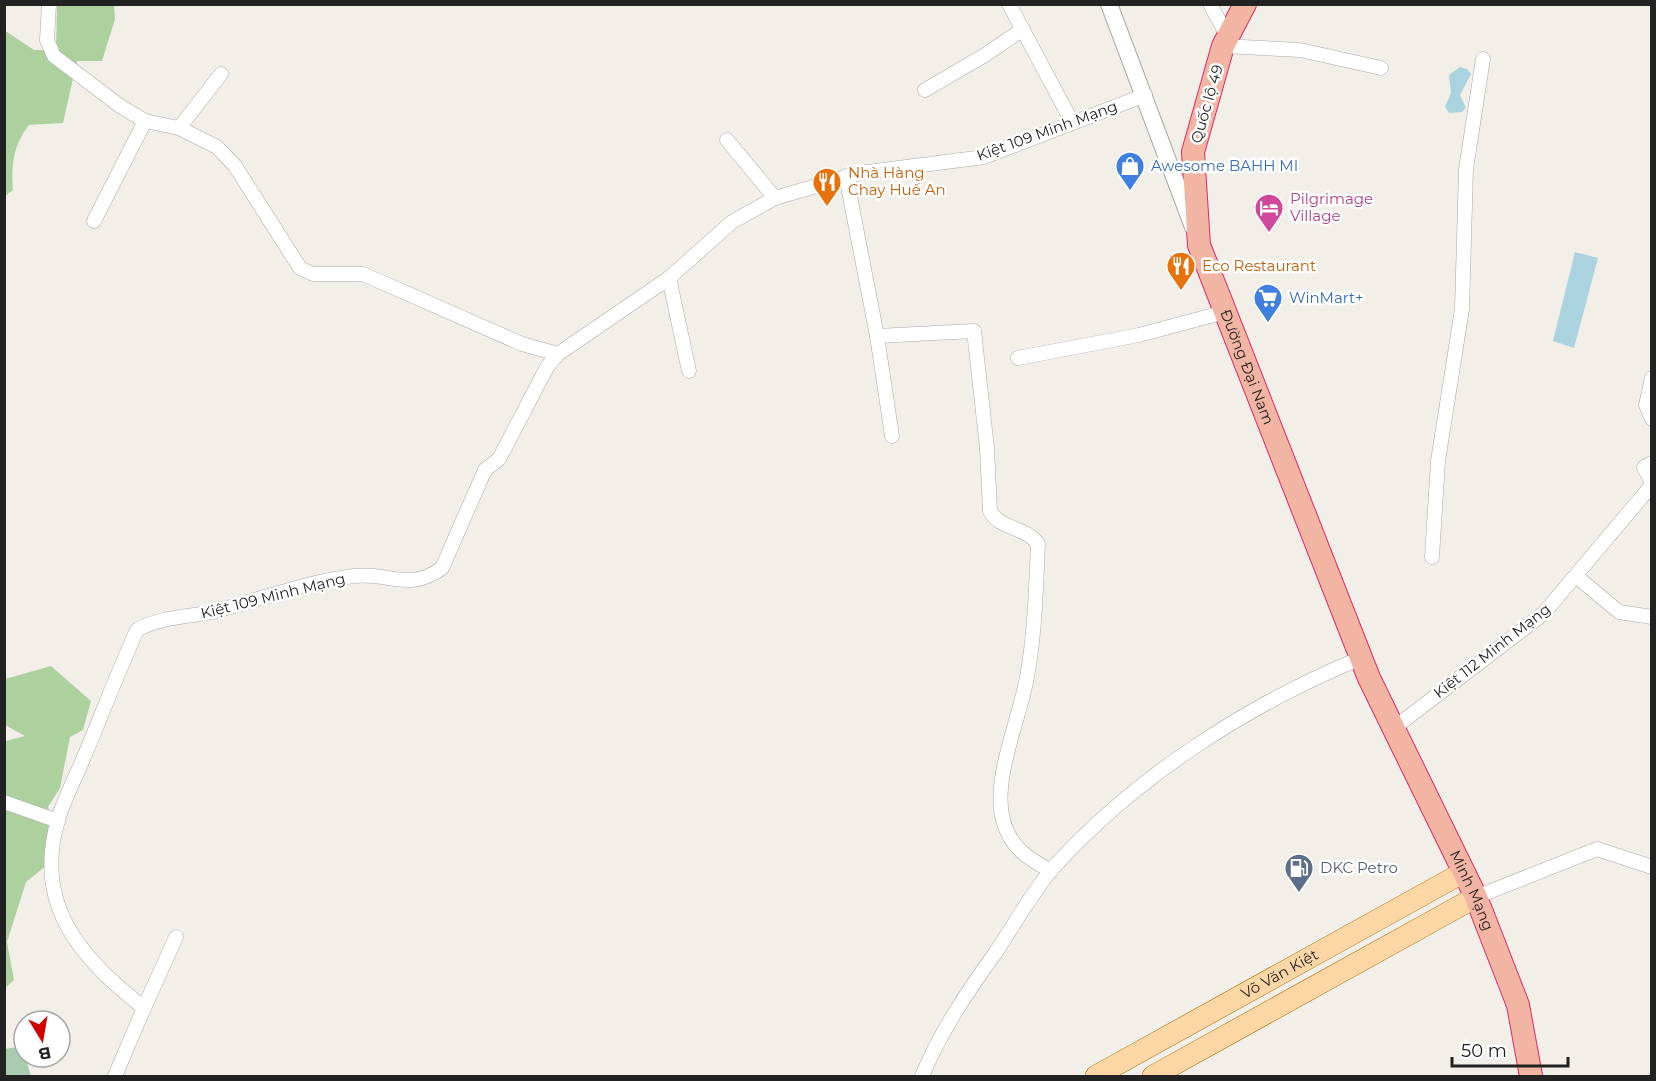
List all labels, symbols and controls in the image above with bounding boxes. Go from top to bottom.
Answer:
street label: Quốc lộ 49 [1186,62,1227,145]
street label: Kiệt 109 Minh Mạng [974,96,1120,165]
shop icon: Awesome BAHH MI [1114,150,1146,192]
place label: Awesome BAHH MI [1151,156,1298,175]
place label: Nhà Hàng Chay Huế An [848,163,946,199]
restaurant icon: Nhà Hàng Chay Huế An [811,166,843,208]
place label: Pilgrimage Village [1290,189,1373,225]
hotel icon: Pilgrimage Village [1253,192,1285,234]
restaurant icon: Eco Restaurant [1165,250,1197,292]
place label: Eco Restaurant [1202,256,1316,275]
supermarket icon: WinMart+ [1252,282,1284,324]
place label: WinMart+ [1289,288,1364,307]
street label: Đường Đại Nam [1216,307,1279,427]
street label: Kiệt 109 Minh Mạng [199,568,347,623]
street label: Kiệt 112 Minh Mạng [1429,599,1554,702]
street label: Minh Mạng [1446,847,1498,933]
fuel station icon: DKC Petro [1283,852,1315,894]
place label: DKC Petro [1320,858,1398,877]
street label: Võ Văn Kiệt [1237,945,1321,1003]
north arrow [12,1009,72,1069]
scale bar [1452,1030,1568,1068]
text: 50 m [1461,1040,1507,1062]
text: B [37,1043,53,1064]

